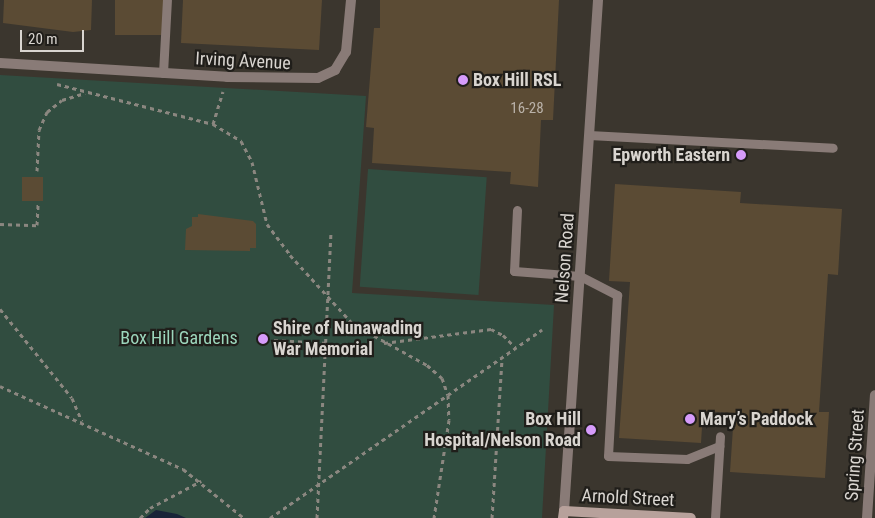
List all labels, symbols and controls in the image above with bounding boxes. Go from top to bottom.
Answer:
scale bar [22,20,86,52]
text: 20 m [28,30,58,48]
street label: Irving Avenue [195,48,291,74]
place label: Box Hill RSL [473,69,561,91]
marker: Box Hill RSL [457,74,469,86]
house number: 16-28 [510,100,544,118]
place label: Epworth Eastern [613,144,730,166]
marker: Epworth Eastern [734,148,748,162]
street label: Nelson Road [551,212,579,304]
place label: Shire of Nunawading War Memorial [273,318,422,360]
park label: Box Hill Gardens [120,327,238,349]
marker: Shire of Nunawading War Memorial [257,333,269,345]
place label: Mary’s Paddock [700,408,813,430]
street label: Spring Street [841,408,869,502]
place label: Box Hill Hospital/Nelson Road [424,409,581,452]
marker: Mary’s Paddock [684,413,696,425]
marker: Box Hill Hospital/Nelson Road [585,424,597,436]
street label: Arnold Street [581,485,675,511]

